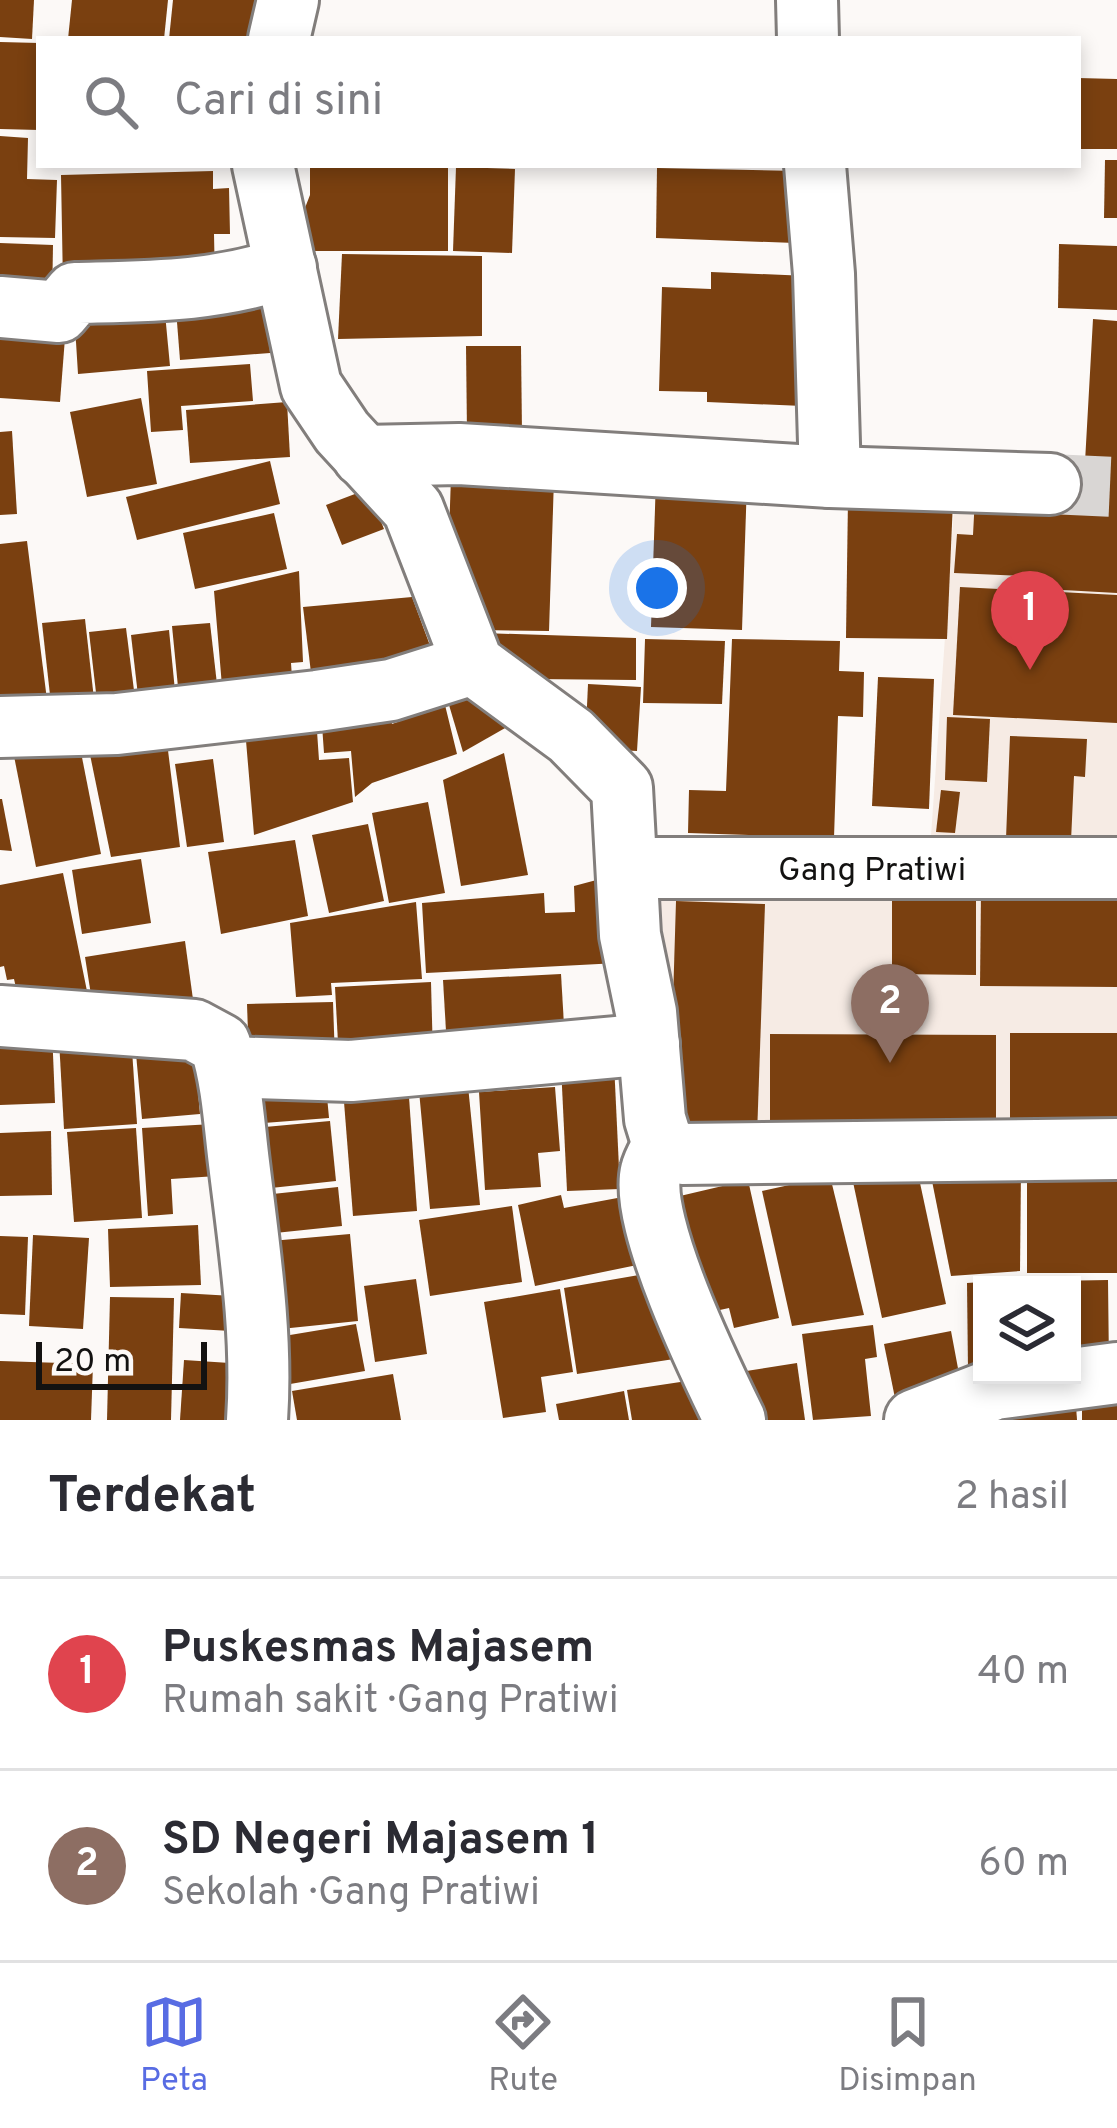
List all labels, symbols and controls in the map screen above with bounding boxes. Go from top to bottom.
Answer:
search box [36,36,1081,168]
icon: search [78,69,144,135]
text: Cari di sini [174,74,383,131]
your location [627,558,687,618]
pin: 1 [991,571,1069,670]
street label: Gang Pratiwi [778,851,966,893]
pin: 2 [851,964,929,1063]
map controls [973,1276,1081,1384]
button: layers [973,1276,1081,1384]
scale bar [36,1336,207,1389]
text: 20 m [54,1342,131,1384]
text: Terdekat [48,1466,256,1531]
text: 2 hasil [955,1474,1069,1523]
text: Puskesmas Majasem [162,1621,594,1678]
text: 1 [79,1649,95,1698]
text: 40 m [978,1649,1069,1698]
text: Rumah sakit · Gang Pratiwi [162,1678,619,1727]
text: SD Negeri Majasem 1 [162,1813,599,1870]
text: 2 [75,1841,99,1890]
text: 60 m [978,1841,1069,1890]
text: Sekolah · Gang Pratiwi [162,1870,540,1919]
tab: Peta [140,1989,208,2103]
tab: Rute [488,1989,558,2103]
tab: Disimpan [838,1989,977,2103]

